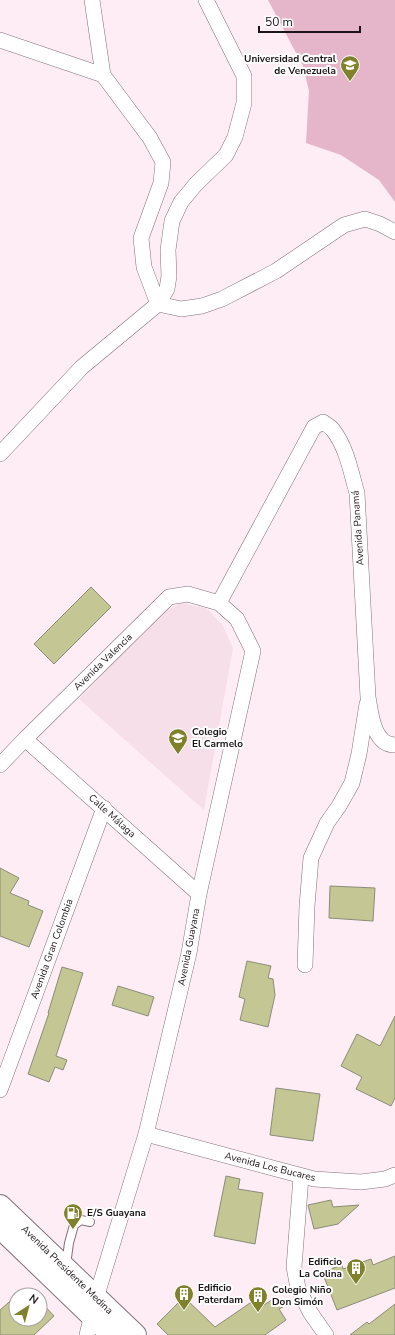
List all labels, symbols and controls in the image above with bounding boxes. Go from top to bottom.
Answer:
scale bar [259,8,360,34]
text: 50 m [265,14,293,30]
place label: Universidad Central de Venezuela [244,52,337,78]
school or university icon: Universidad Central de Venezuela [339,54,361,82]
street label: Avenida Panamá [348,490,368,566]
street label: Avenida Valencia [70,630,136,694]
place label: Colegio El Carmelo [192,725,243,751]
school or university icon: Colegio El Carmelo [167,727,189,755]
street label: Calle Málaga [85,791,139,841]
street label: Avenida Gran Colombia [27,897,77,1001]
street label: Avenida Guayana [175,907,203,987]
street label: Avenida Los Bucares [223,1149,317,1185]
fuel station icon: E/S Guayana [62,1202,84,1230]
place label: E/S Guayana [87,1206,146,1220]
street label: Avenida Presidente Medina [18,1222,116,1318]
place label: Edificio La Colina [299,1255,342,1281]
building icon: Edificio La Colina [345,1257,367,1285]
place label: Edificio Paterdam [198,1281,243,1307]
building icon: Edificio Paterdam [173,1283,195,1311]
place label: Colegio Niño Don Simón [272,1283,332,1309]
building icon: Colegio Niño Don Simón [247,1285,269,1313]
north arrow [8,1287,48,1327]
text: N [26,1291,41,1308]

